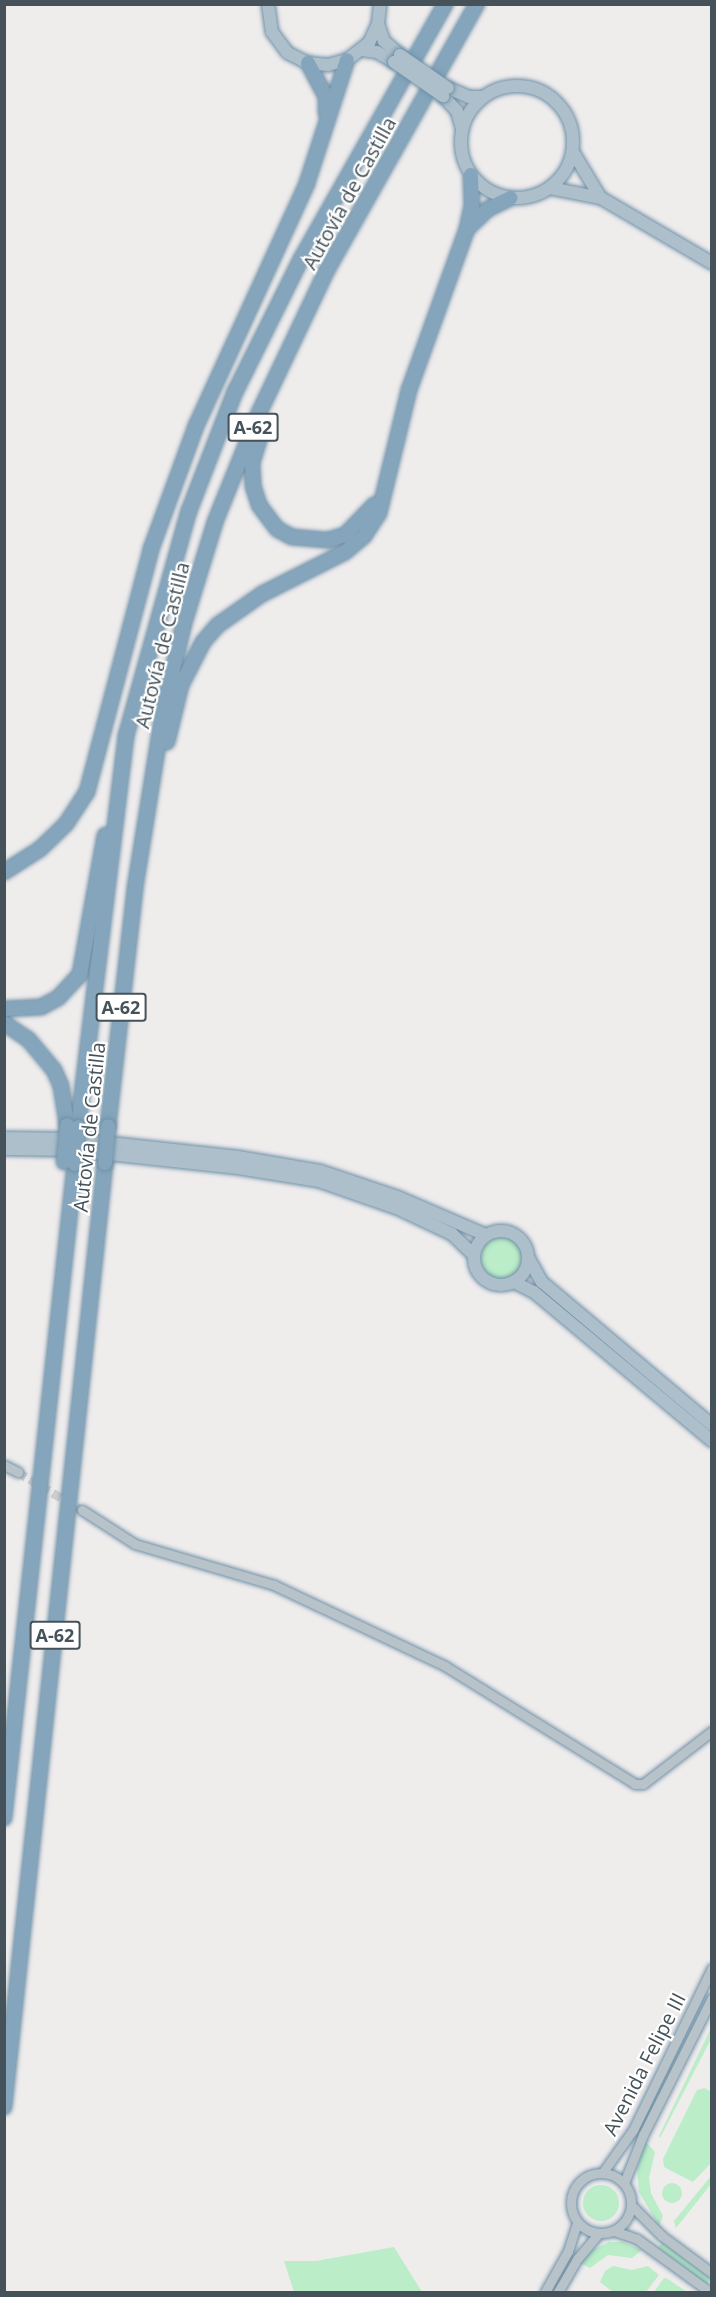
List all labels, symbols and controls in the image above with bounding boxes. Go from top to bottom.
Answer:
street label: Autovía de Castilla [297,113,401,273]
road number: A-62 [228,412,278,442]
street label: Autovía de Castilla [130,559,194,731]
road number: A-62 [96,992,146,1022]
street label: Autovía de Castilla [68,1041,110,1213]
road number: A-62 [29,1620,80,1650]
street label: Avenida Felipe III [598,1989,690,2139]

